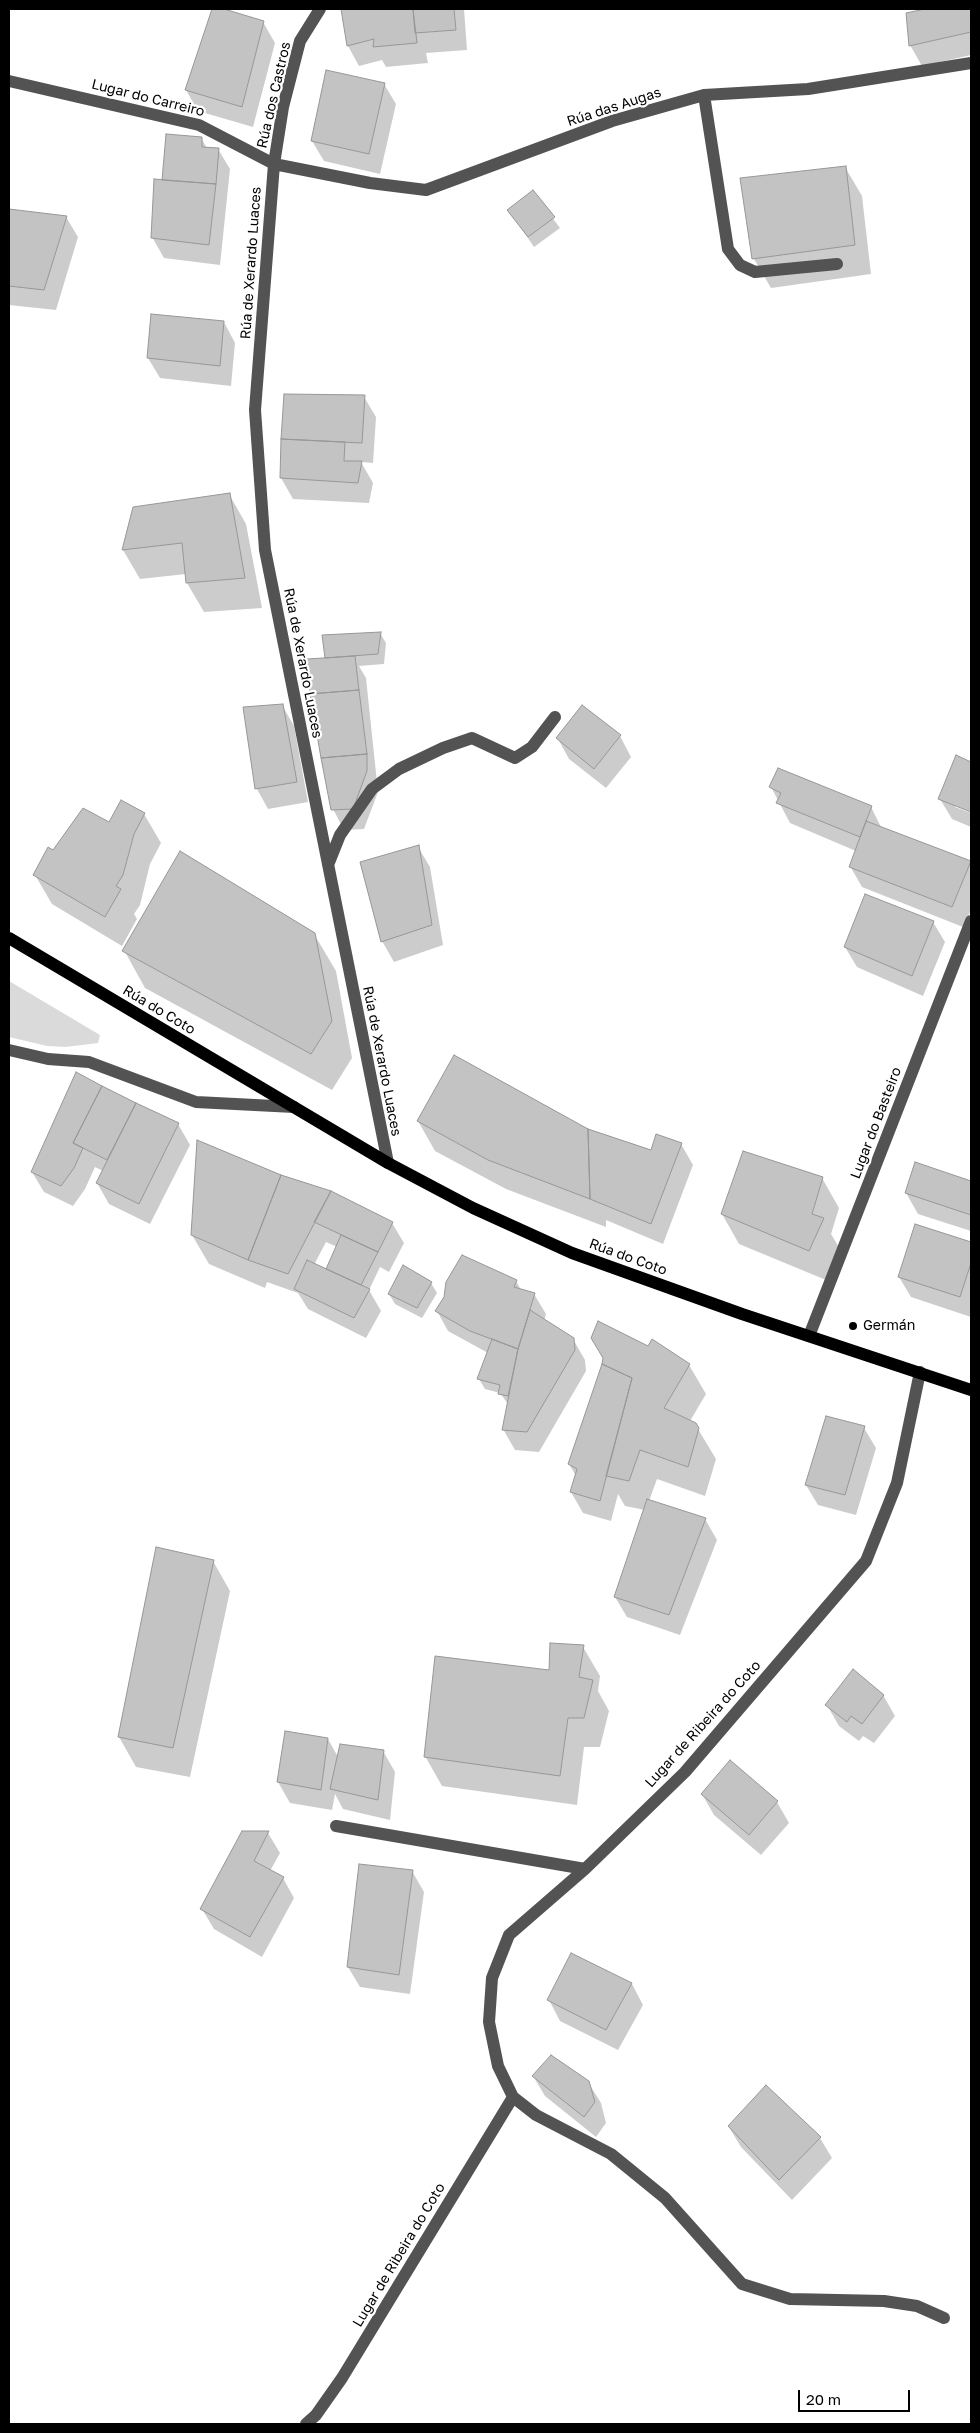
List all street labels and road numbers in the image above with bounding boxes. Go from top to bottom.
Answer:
street label: Rúa dos Castros [254,40,294,150]
street label: Lugar do Carreiro [90,76,206,120]
street label: Rúa das Augas [565,84,663,130]
street label: Rúa de Xerardo Luaces [237,186,265,340]
street label: Rúa de Xerardo Luaces [280,586,326,740]
street label: Rúa do Coto [120,982,198,1038]
street label: Rúa de Xerardo Luaces [359,984,405,1138]
street label: Lugar do Basteiro [847,1065,905,1181]
street label: Rúa do Coto [587,1235,669,1279]
street label: Lugar de Ribeira do Coto [642,1657,764,1791]
street label: Lugar de Ribeira do Coto [349,2180,449,2330]

